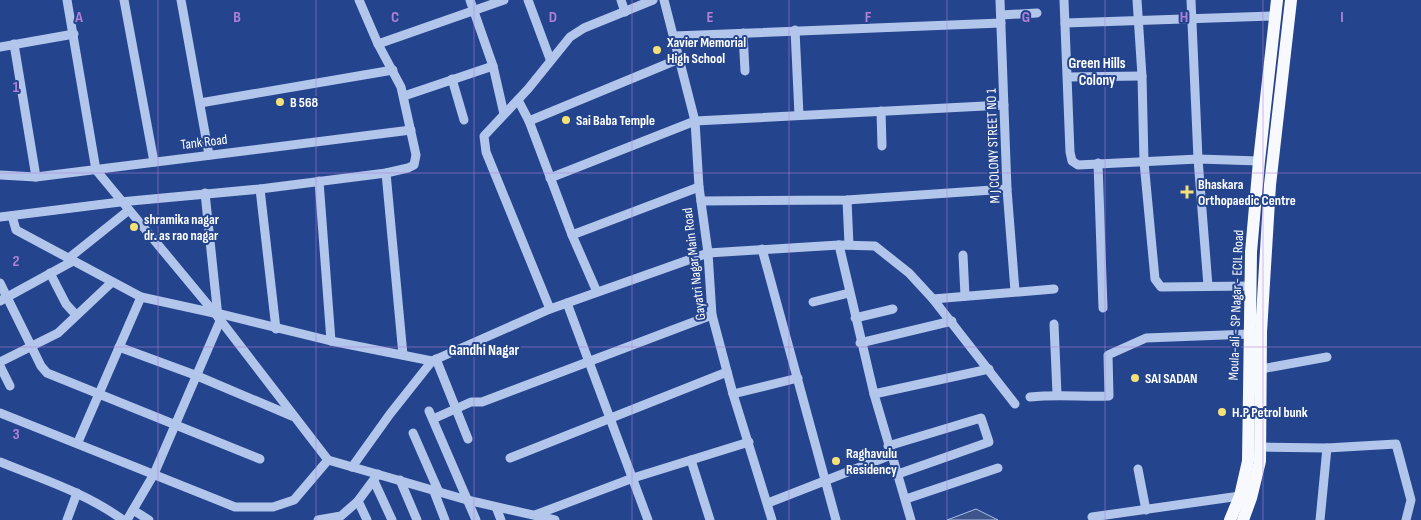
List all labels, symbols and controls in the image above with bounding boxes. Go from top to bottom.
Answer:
text: A [74,8,83,27]
text: B [233,8,241,27]
text: C [391,8,399,27]
text: D [549,8,557,27]
text: E [707,8,714,27]
text: F [865,8,872,27]
text: G [1022,8,1030,27]
text: H [1180,8,1188,27]
text: I [1340,8,1344,27]
place label: Xavier Memorial High School [666,34,746,67]
marker: Xavier Memorial High School [651,44,663,56]
district label: Green Hills Colony [1068,54,1126,90]
text: 1 [13,78,20,97]
street label: M J COLONY STREET NO 1 [982,88,1004,204]
place label: B 568 [290,94,319,111]
marker: B 568 [274,96,286,108]
place label: Sai Baba Temple [576,112,655,129]
marker: Sai Baba Temple [560,114,572,126]
street label: Tank Road [180,131,229,153]
place label: Bhaskara Orthopaedic Centre [1198,176,1296,209]
marker: Bhaskara Orthopaedic Centre [1180,185,1194,199]
street label: Gayatri Nagar Main Road [679,207,709,321]
place label: shramika nagar dr. as rao nagar [144,211,220,244]
marker: shramika nagar dr. as rao nagar [128,221,140,233]
street label: Moula-ali - SP Nagar - ECIL Road [1225,229,1247,381]
text: 2 [12,252,20,271]
district label: Gandhi Nagar [449,341,520,360]
place label: SAI SADAN [1145,370,1197,387]
marker: SAI SADAN [1129,372,1141,384]
place label: H.P Petrol bunk [1232,404,1308,421]
marker: H.P Petrol bunk [1216,406,1228,418]
text: 3 [12,425,20,444]
place label: Raghavulu Residency [846,445,897,478]
marker: Raghavulu Residency [830,455,842,467]

